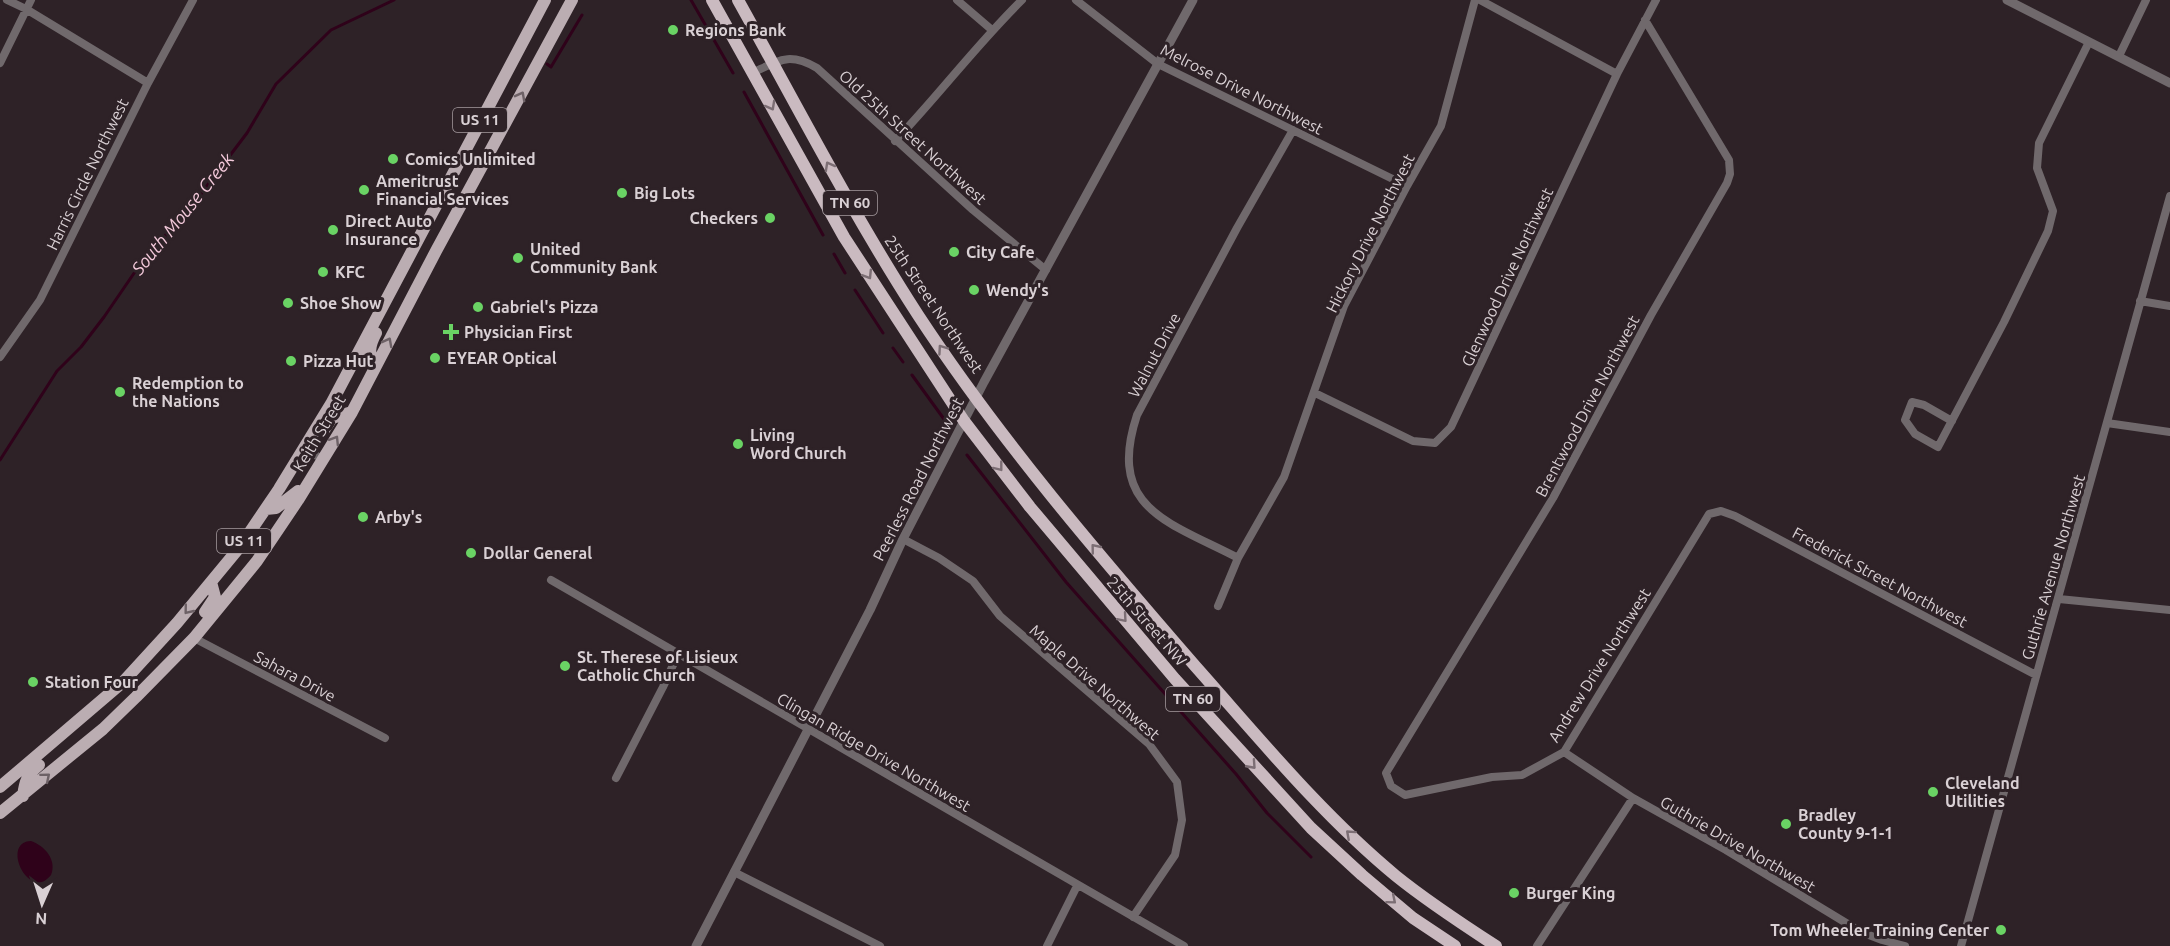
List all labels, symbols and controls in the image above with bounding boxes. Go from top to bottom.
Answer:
place label: Regions Bank [685,21,786,39]
marker: Regions Bank [666,23,680,37]
street label: Melrose Drive Northwest [1158,40,1327,138]
street label: Old 25th Street Northwest [836,66,991,208]
one-way arrow [514,92,525,102]
street label: Harris Circle Northwest [42,95,132,253]
one-way arrow [764,100,775,111]
road number: US 11 [453,108,507,132]
water label: South Mouse Creek [126,148,238,279]
place label: Comics Unlimited [405,150,536,168]
street label: Hickory Drive Northwest [1322,150,1418,315]
marker: Comics Unlimited [386,152,400,166]
one-way arrow [825,161,836,172]
place label: Ameritrust Financial Services [376,172,509,208]
marker: Ameritrust Financial Services [357,183,371,197]
place label: Big Lots [634,184,695,202]
street label: Glenwood Drive Northwest [1458,184,1557,369]
marker: Big Lots [615,186,629,200]
road number: TN 60 [823,191,877,215]
place label: Checkers [690,209,758,227]
marker: Checkers [763,211,777,225]
place label: Direct Auto Insurance [345,212,432,248]
marker: Direct Auto Insurance [326,223,340,237]
street label: 25th Street Northwest [881,232,987,377]
place label: United Community Bank [530,240,657,276]
place label: City Cafe [966,243,1035,261]
marker: City Cafe [947,245,961,259]
marker: United Community Bank [511,251,525,265]
place label: KFC [335,263,365,281]
marker: KFC [316,265,330,279]
one-way arrow [861,269,873,279]
place label: Wendy's [986,281,1049,299]
marker: Wendy's [967,283,981,297]
place label: Shoe Show [300,294,382,312]
marker: Shoe Show [281,296,295,310]
place label: Gabriel's Pizza [490,298,598,316]
marker: Gabriel's Pizza [471,300,485,314]
street label: Walnut Drive [1124,310,1184,400]
street label: Brentwood Drive Northwest [1531,312,1643,500]
marker: Physician First [442,323,460,341]
place label: Physician First [464,323,572,341]
one-way arrow [381,337,393,348]
one-way arrow [938,345,949,356]
place label: EYEAR Optical [447,349,557,367]
marker: EYEAR Optical [428,351,442,365]
place label: Pizza Hut [303,352,374,370]
marker: Pizza Hut [284,354,298,368]
place label: Redemption to the Nations [132,374,244,410]
marker: Redemption to the Nations [113,385,127,399]
street label: Keith Street [289,391,349,475]
street label: Peerless Road Northwest [869,394,967,564]
place label: Living Word Church [750,426,847,462]
one-way arrow [327,436,339,446]
marker: Living Word Church [731,437,745,451]
one-way arrow [992,461,1003,472]
street label: Guthrie Avenue Northwest [2018,472,2088,662]
place label: Arby's [375,508,422,526]
marker: Arby's [356,510,370,524]
street label: Frederick Street Northwest [1790,523,1971,631]
road number: US 11 [217,529,271,553]
one-way arrow [1091,543,1102,554]
place label: Dollar General [483,544,592,562]
marker: Dollar General [464,546,478,560]
street label: 25th Street NW [1104,573,1191,669]
street label: Andrew Drive Northwest [1544,584,1654,745]
one-way arrow [184,604,195,615]
one-way arrow [1116,611,1127,622]
street label: Maple Drive Northwest [1026,621,1164,744]
street label: Sahara Drive [251,647,339,705]
place label: St. Therese of Lisieux Catholic Church [577,648,738,684]
marker: St. Therese of Lisieux Catholic Church [558,659,572,673]
place label: Station Four [45,673,138,691]
marker: Station Four [26,675,40,689]
road number: TN 60 [1166,687,1220,711]
street label: Clingan Ridge Drive Northwest [774,689,975,815]
one-way arrow [1245,758,1256,768]
one-way arrow [39,773,50,784]
place label: Cleveland Utilities [1945,774,2020,810]
marker: Cleveland Utilities [1926,785,1940,799]
street label: Guthrie Drive Northwest [1657,792,1819,896]
place label: Bradley County 9-1-1 [1798,806,1893,842]
marker: Bradley County 9-1-1 [1779,817,1793,831]
one-way arrow [1346,830,1357,841]
north arrow [12,874,72,934]
place label: Burger King [1526,884,1616,902]
marker: Burger King [1507,886,1521,900]
one-way arrow [1385,893,1396,904]
text: N [35,910,48,928]
place label: Tom Wheeler Training Center [1770,921,1989,939]
marker: Tom Wheeler Training Center [1994,923,2008,937]

